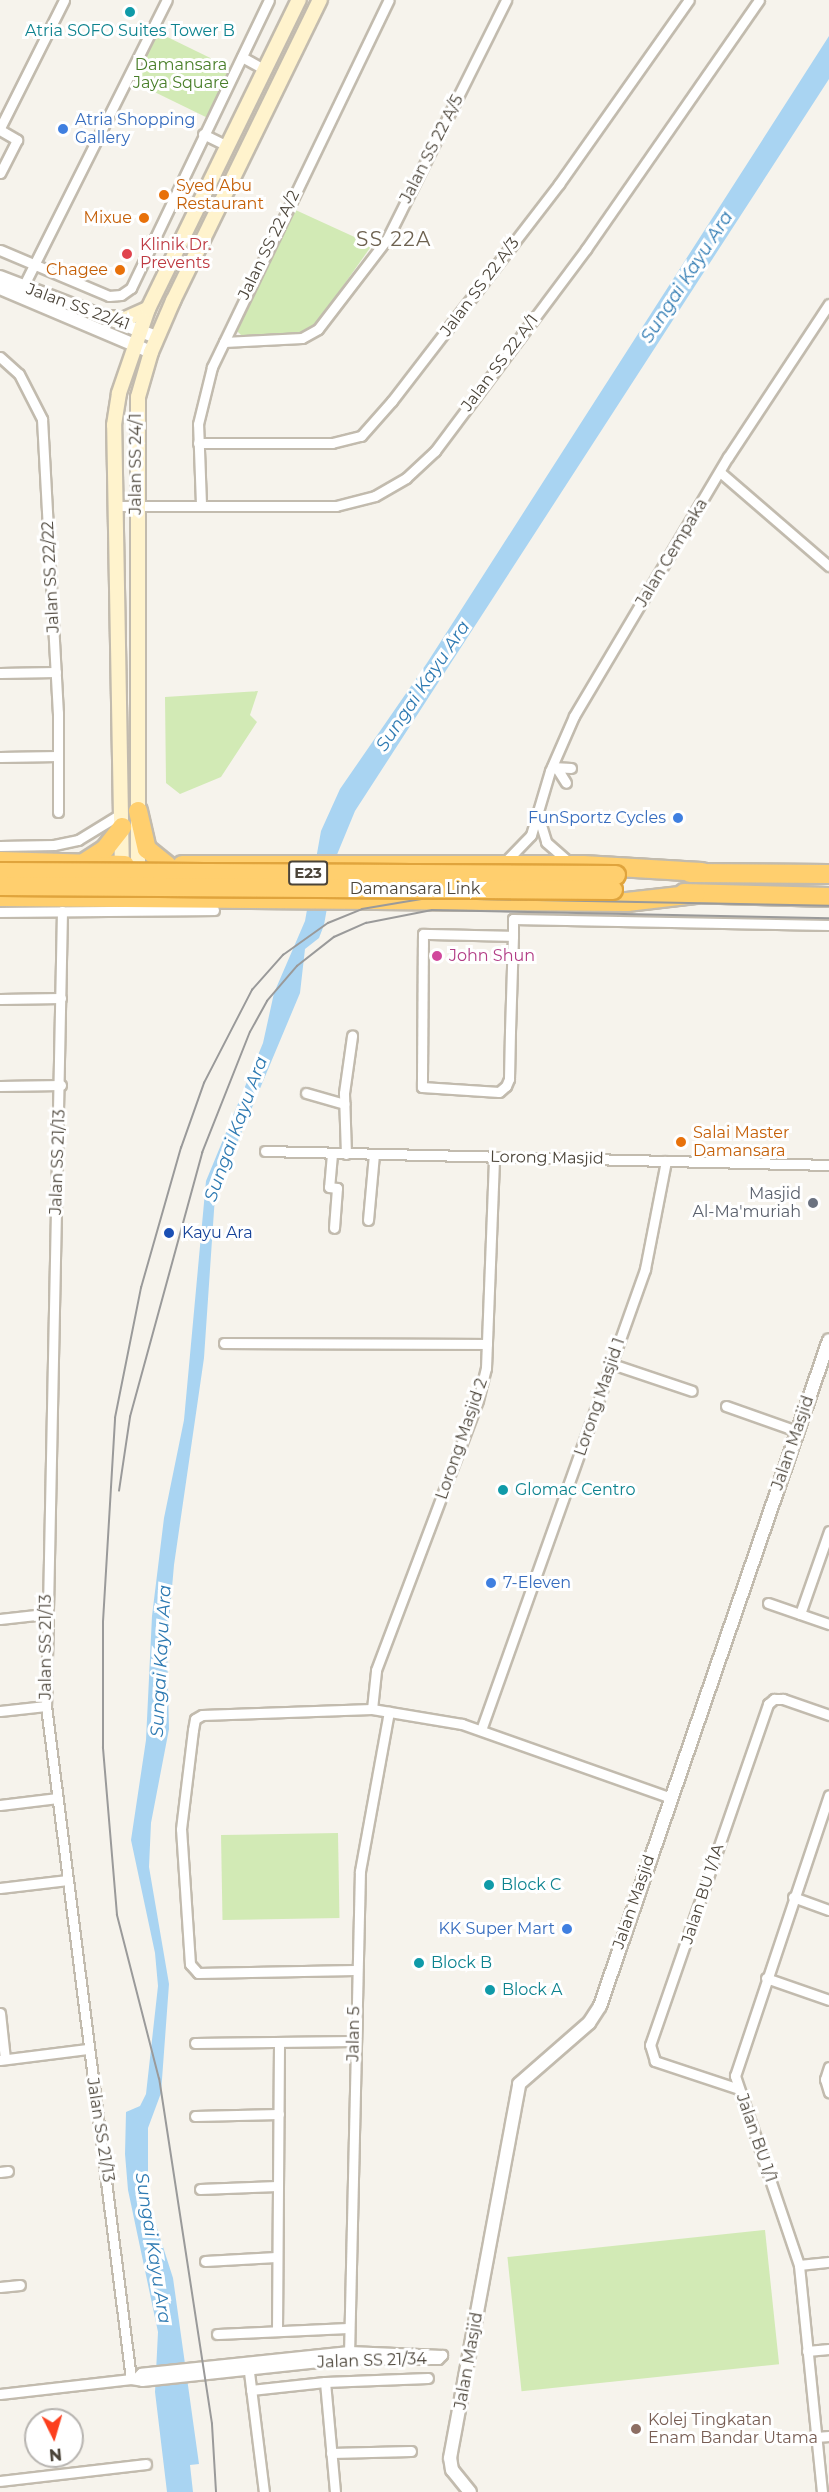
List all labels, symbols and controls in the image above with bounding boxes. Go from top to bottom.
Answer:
marker: Atria SOFO Suites Tower B [123,5,137,19]
place label: Atria SOFO Suites Tower B [25,21,235,41]
park label: Damansara Jaya Square [133,55,229,93]
street label: Jalan SS 22 A/5 [396,92,468,206]
place label: Atria Shopping Gallery [75,110,196,148]
marker: Atria Shopping Gallery [56,122,70,136]
place label: Syed Abu Restaurant [176,176,264,214]
street label: Jalan SS 22 A/2 [234,187,304,303]
marker: Syed Abu Restaurant [157,188,171,202]
water label: Sungai Kayu Ara [636,207,738,347]
place label: Mixue [84,208,132,228]
marker: Mixue [137,211,151,225]
district label: SS 22A [356,227,432,251]
street label: Jalan SS 22 A/3 [437,234,523,340]
place label: Klinik Dr. Prevents [140,235,212,273]
marker: Klinik Dr. Prevents [118,245,136,263]
place label: Chagee [46,260,108,280]
marker: Chagee [113,263,127,277]
street label: Jalan SS 22/41 [24,279,132,335]
street label: Jalan SS 22 A/1 [457,311,543,415]
street label: Jalan SS 24/1 [126,413,146,515]
street label: Jalan Cempaka [632,495,712,611]
street label: Jalan SS 22/22 [38,521,64,633]
water label: Sungai Kayu Ara [371,617,475,755]
place label: FunSportz Cycles [528,808,666,828]
marker: FunSportz Cycles [671,811,685,825]
road number: E23 [287,861,329,885]
street label: Damansara Link [350,879,480,899]
place label: John Shun [449,946,535,966]
marker: John Shun [430,949,444,963]
water label: Sungai Kayu Ara [200,1054,272,1204]
street label: Jalan SS 21/13 [47,1109,69,1215]
place label: Salai Master Damansara [693,1123,789,1161]
marker: Salai Master Damansara [674,1135,688,1149]
street label: Lorong Masjid [490,1147,604,1169]
place label: Masjid Al-Ma'muriah [693,1184,801,1222]
marker: Masjid Al-Ma'muriah [806,1196,820,1210]
place label: Kayu Ara [182,1223,253,1243]
marker: Kayu Ara [160,1224,178,1242]
street label: Lorong Masjid 1 [571,1335,629,1459]
street label: Lorong Masjid 2 [432,1376,492,1502]
street label: Jalan Masjid [768,1393,818,1493]
place label: Glomac Centro [515,1480,636,1500]
marker: Glomac Centro [496,1483,510,1497]
place label: 7-Eleven [503,1573,571,1593]
marker: 7-Eleven [484,1576,498,1590]
water label: Sungai Kayu Ara [146,1584,176,1738]
street label: Jalan SS 21/13 [36,1594,56,1700]
street label: Jalan BU 1/1A [678,1842,728,1946]
street label: Jalan Masjid [609,1852,659,1952]
place label: Block C [501,1875,561,1895]
marker: Block C [482,1878,496,1892]
place label: KK Super Mart [438,1919,555,1939]
marker: KK Super Mart [560,1922,574,1936]
place label: Block B [431,1953,492,1973]
marker: Block B [412,1956,426,1970]
place label: Block A [502,1980,563,2000]
marker: Block A [483,1983,497,1997]
street label: Jalan 5 [344,2006,364,2062]
street label: Jalan SS 21/13 [82,2076,118,2184]
street label: Jalan BU 1/1 [732,2091,780,2185]
water label: Sungai Kayu Ara [130,2171,176,2325]
street label: Jalan Masjid [451,2311,487,2411]
street label: Jalan SS 21/34 [317,2349,427,2373]
north arrow [24,2408,84,2468]
place label: Kolej Tingkatan Enam Bandar Utama [648,2410,818,2448]
marker: Kolej Tingkatan Enam Bandar Utama [629,2422,643,2436]
text: N [48,2444,63,2464]

